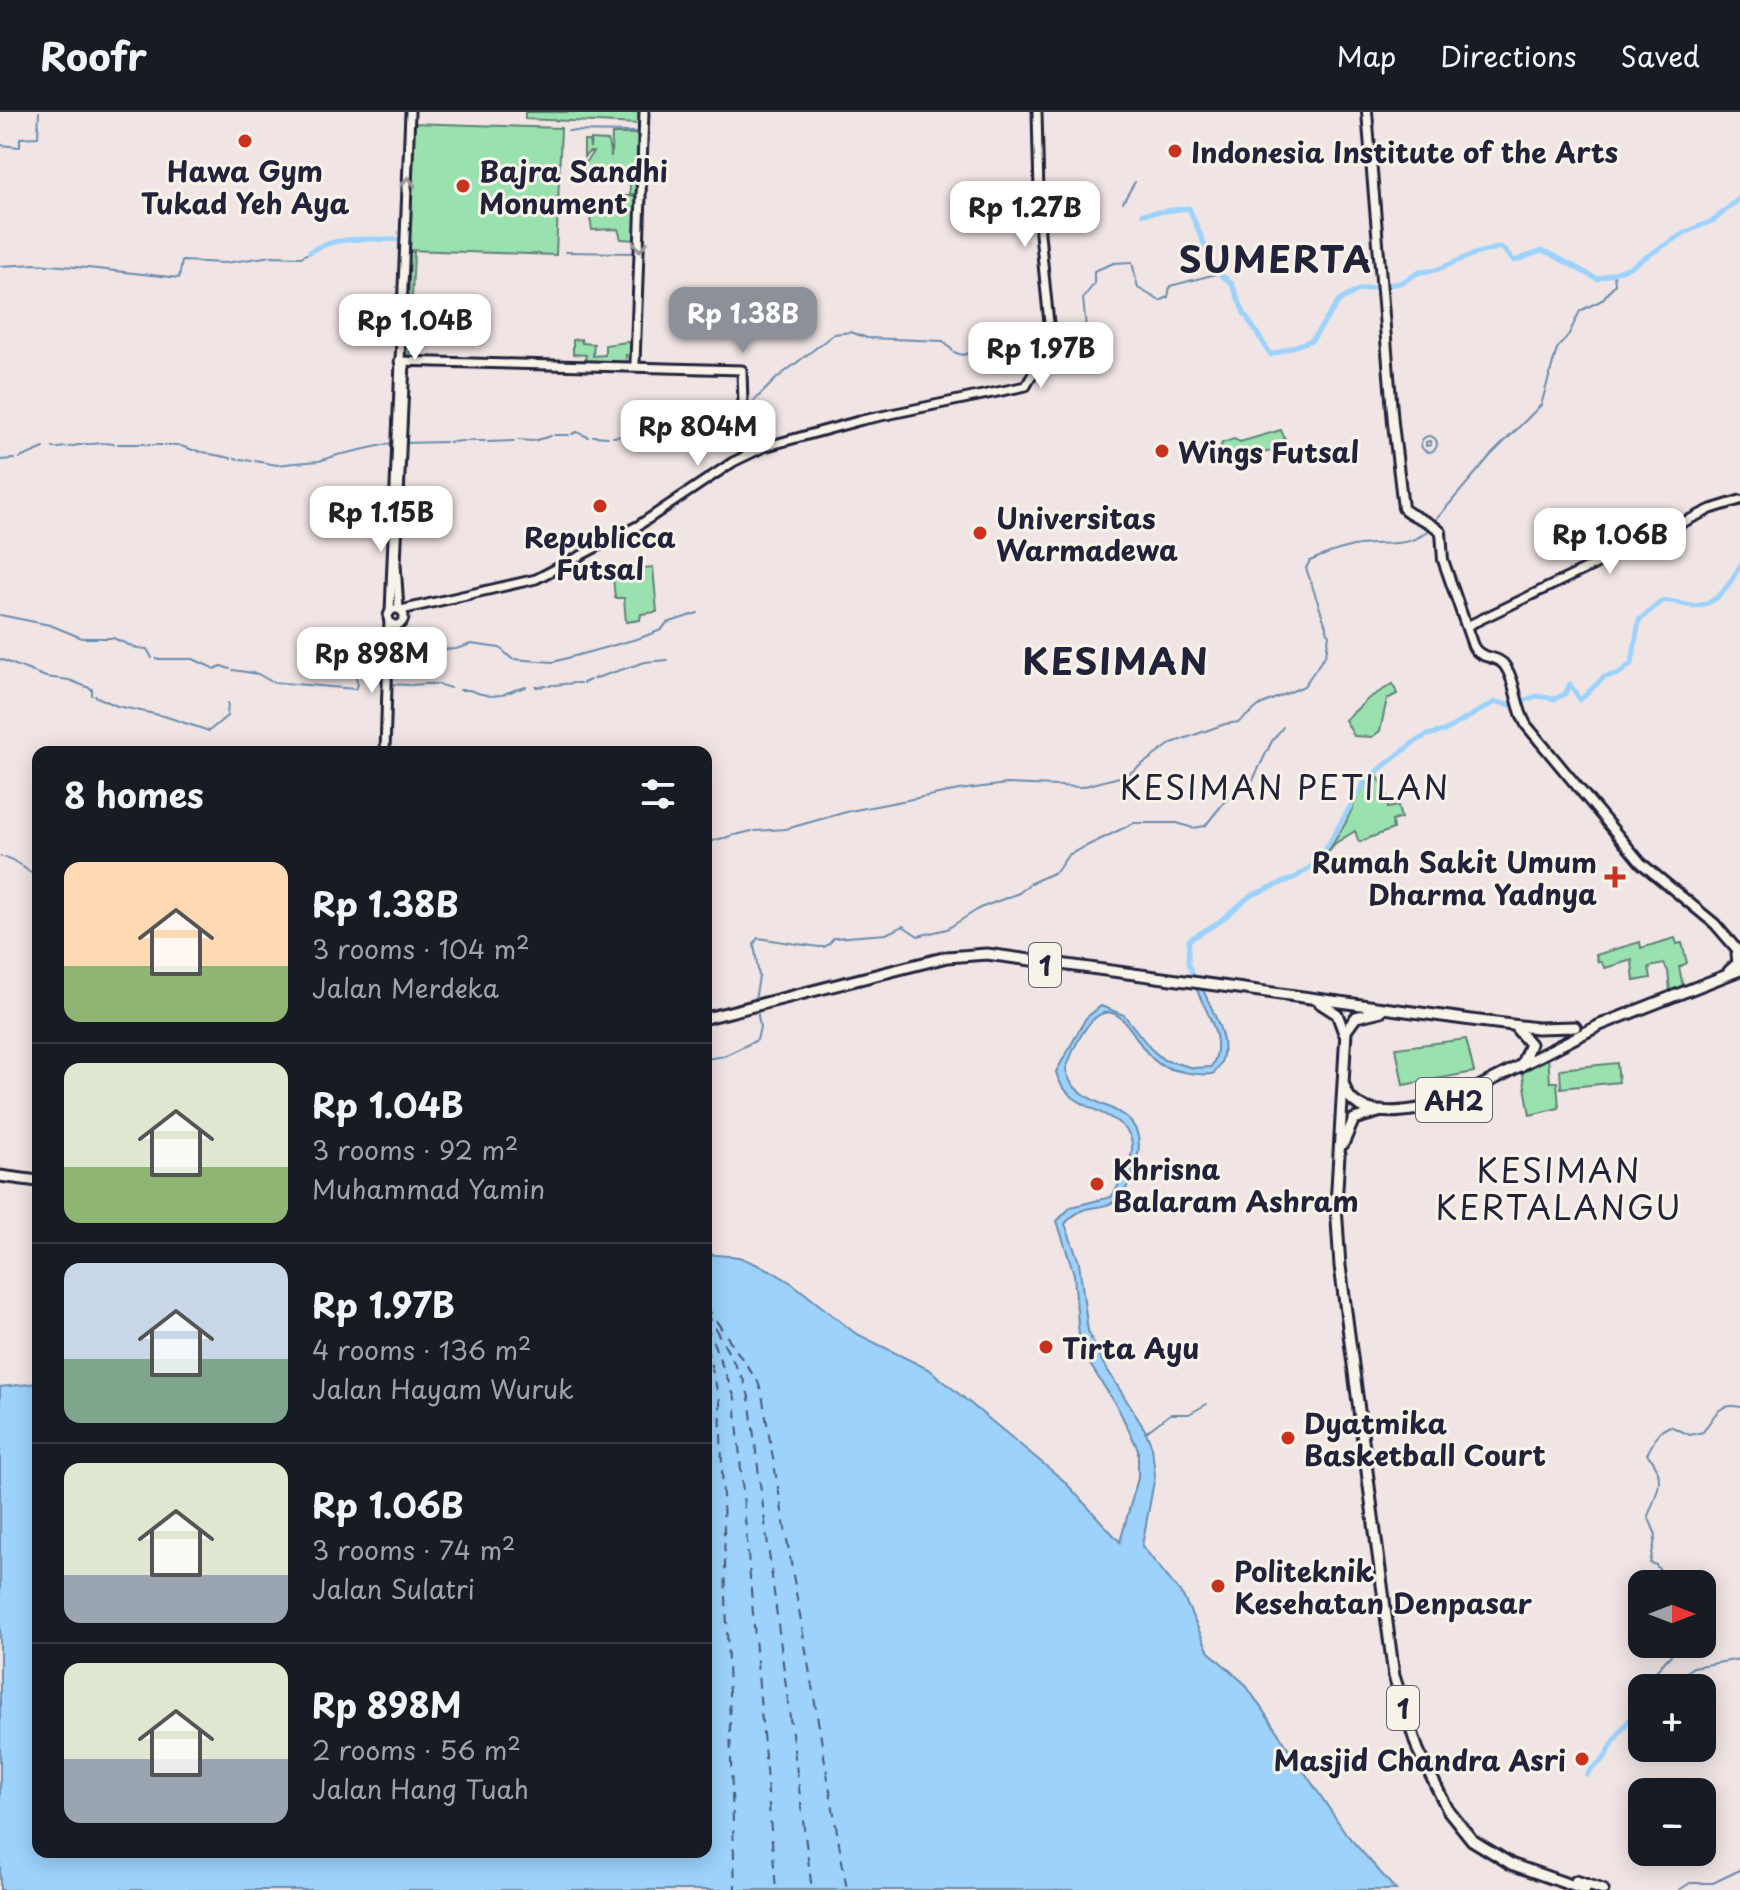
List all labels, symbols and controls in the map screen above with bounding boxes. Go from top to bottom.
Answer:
text: Roofr [40,27,147,84]
text: Map [1337,34,1396,77]
text: Directions [1440,34,1577,77]
text: Saved [1621,34,1700,77]
place label: Indonesia Institute of the Arts [1191,130,1618,173]
marker: Hawa Gym Tukad Yeh Aya [236,132,254,150]
marker: Indonesia Institute of the Arts [1166,142,1184,160]
place label: Hawa Gym Tukad Yeh Aya [141,149,350,224]
place label: Bajra Sandhi Monument [479,149,668,224]
one-way arrow [399,175,416,188]
marker: Bajra Sandhi Monument [454,177,472,195]
pin: Rp 1.27B [942,181,1108,249]
text: Rp 1.27B [968,187,1082,226]
district label: SUMERTA [1179,231,1373,285]
one-way arrow [632,240,649,253]
pin: Rp 1.38B [660,287,826,355]
text: Rp 1.38B [687,293,799,332]
pin: Rp 1.04B [332,294,498,362]
text: Rp 1.04B [357,300,473,339]
pin: Rp 1.97B [958,322,1124,390]
text: Rp 1.97B [986,328,1096,367]
pin: Rp 804M [624,400,772,468]
text: Rp 804M [639,406,757,445]
place label: Wings Futsal [1178,430,1359,473]
marker: Wings Futsal [1153,442,1171,460]
pin: Rp 1.15B [298,486,464,554]
text: Rp 1.15B [328,492,434,531]
place label: Universitas Warmadewa [996,496,1178,571]
marker: Republicca Futsal [591,497,609,515]
pin: Rp 1.06B [1527,508,1693,576]
text: Rp 1.06B [1552,514,1668,553]
place label: Republicca Futsal [524,515,676,590]
marker: Universitas Warmadewa [971,524,989,542]
pin: Rp 898M [298,627,446,695]
text: Rp 898M [315,633,429,672]
district label: KESIMAN [1022,633,1210,687]
district label: KESIMAN PETILAN [1120,763,1450,811]
text: 8 homes [64,768,204,820]
icon: filters [636,772,680,816]
place label: Rumah Sakit Umum Dharma Yadnya [1312,840,1597,915]
marker: Rumah Sakit Umum Dharma Yadnya [1604,866,1626,888]
text: Rp 1.38B [312,877,459,929]
icon: home [128,894,224,990]
text: 3 rooms · 104 m² [312,929,530,968]
road number: 1 [1029,943,1061,987]
text: Jalan Merdeka [312,968,499,1007]
text: Rp 1.04B [312,1078,464,1130]
road number: AH2 [1416,1078,1492,1122]
icon: home [128,1095,224,1191]
text: 3 rooms · 92 m² [312,1130,518,1169]
district label: KESIMAN KERTALANGU [1435,1146,1683,1231]
place label: Khrisna Balaram Ashram [1113,1147,1359,1222]
text: Muhammad Yamin [312,1169,545,1208]
marker: Khrisna Balaram Ashram [1088,1175,1106,1193]
text: Rp 1.97B [312,1278,455,1330]
icon: home [128,1295,224,1391]
place label: Tirta Ayu [1062,1326,1200,1369]
text: 4 rooms · 136 m² [312,1330,532,1369]
marker: Tirta Ayu [1037,1338,1055,1356]
text: Jalan Hayam Wuruk [312,1369,574,1408]
place label: Dyatmika Basketball Court [1304,1401,1546,1476]
marker: Dyatmika Basketball Court [1279,1429,1297,1447]
text: Rp 1.06B [312,1478,464,1530]
icon: home [128,1495,224,1591]
text: 3 rooms · 74 m² [312,1530,516,1569]
place label: Politeknik Kesehatan Denpasar [1234,1549,1533,1624]
text: Jalan Sulatri [312,1569,475,1608]
north arrow [1628,1570,1716,1658]
map controls [1628,1570,1716,1866]
marker: Politeknik Kesehatan Denpasar [1209,1577,1227,1595]
button: + [1628,1674,1716,1762]
text: Rp 898M [312,1678,462,1730]
road number: 1 [1387,1686,1419,1730]
icon: home [128,1695,224,1791]
text: 2 rooms · 56 m² [312,1730,521,1769]
place label: Masjid Chandra Asri [1274,1738,1566,1781]
marker: Masjid Chandra Asri [1573,1750,1591,1768]
text: Jalan Hang Tuah [312,1769,529,1808]
button: − [1628,1778,1716,1866]

